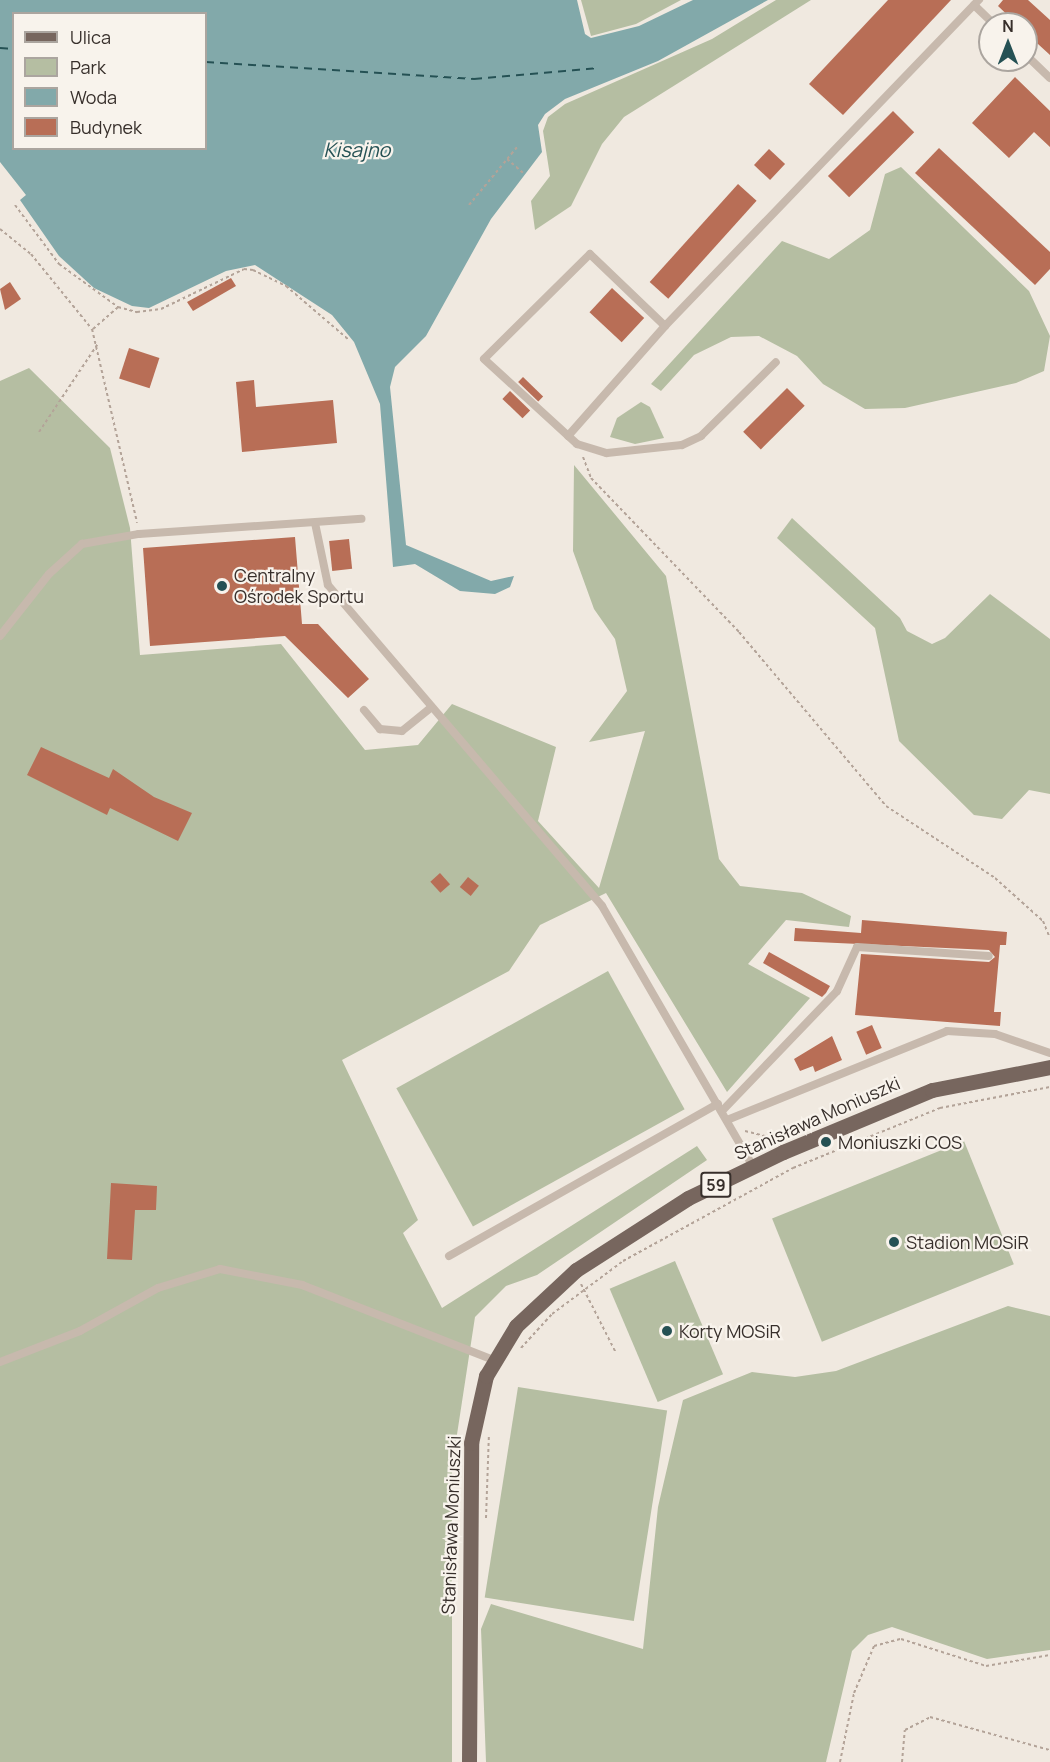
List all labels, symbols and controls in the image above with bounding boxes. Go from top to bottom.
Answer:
legend [12,12,207,150]
north arrow [978,12,1038,72]
text: N [1002,15,1014,37]
text: Ulica [70,25,111,49]
text: Park [70,55,106,79]
text: Woda [70,85,117,109]
text: Budynek [70,115,142,139]
water label: Kisajno [324,137,390,161]
place label: Centralny Ośrodek Sportu [234,565,364,608]
marker: Centralny Ośrodek Sportu [215,579,229,593]
street label: Stanisława Moniuszki [731,1072,903,1164]
place label: Moniuszki COS [838,1131,962,1153]
marker: Moniuszki COS [819,1135,833,1149]
road number: 59 [700,1172,732,1198]
place label: Stadion MOSiR [906,1231,1029,1253]
marker: Stadion MOSiR [887,1235,901,1249]
place label: Korty MOSiR [679,1320,781,1342]
marker: Korty MOSiR [660,1324,674,1338]
street label: Stanisława Moniuszki [437,1435,465,1615]

